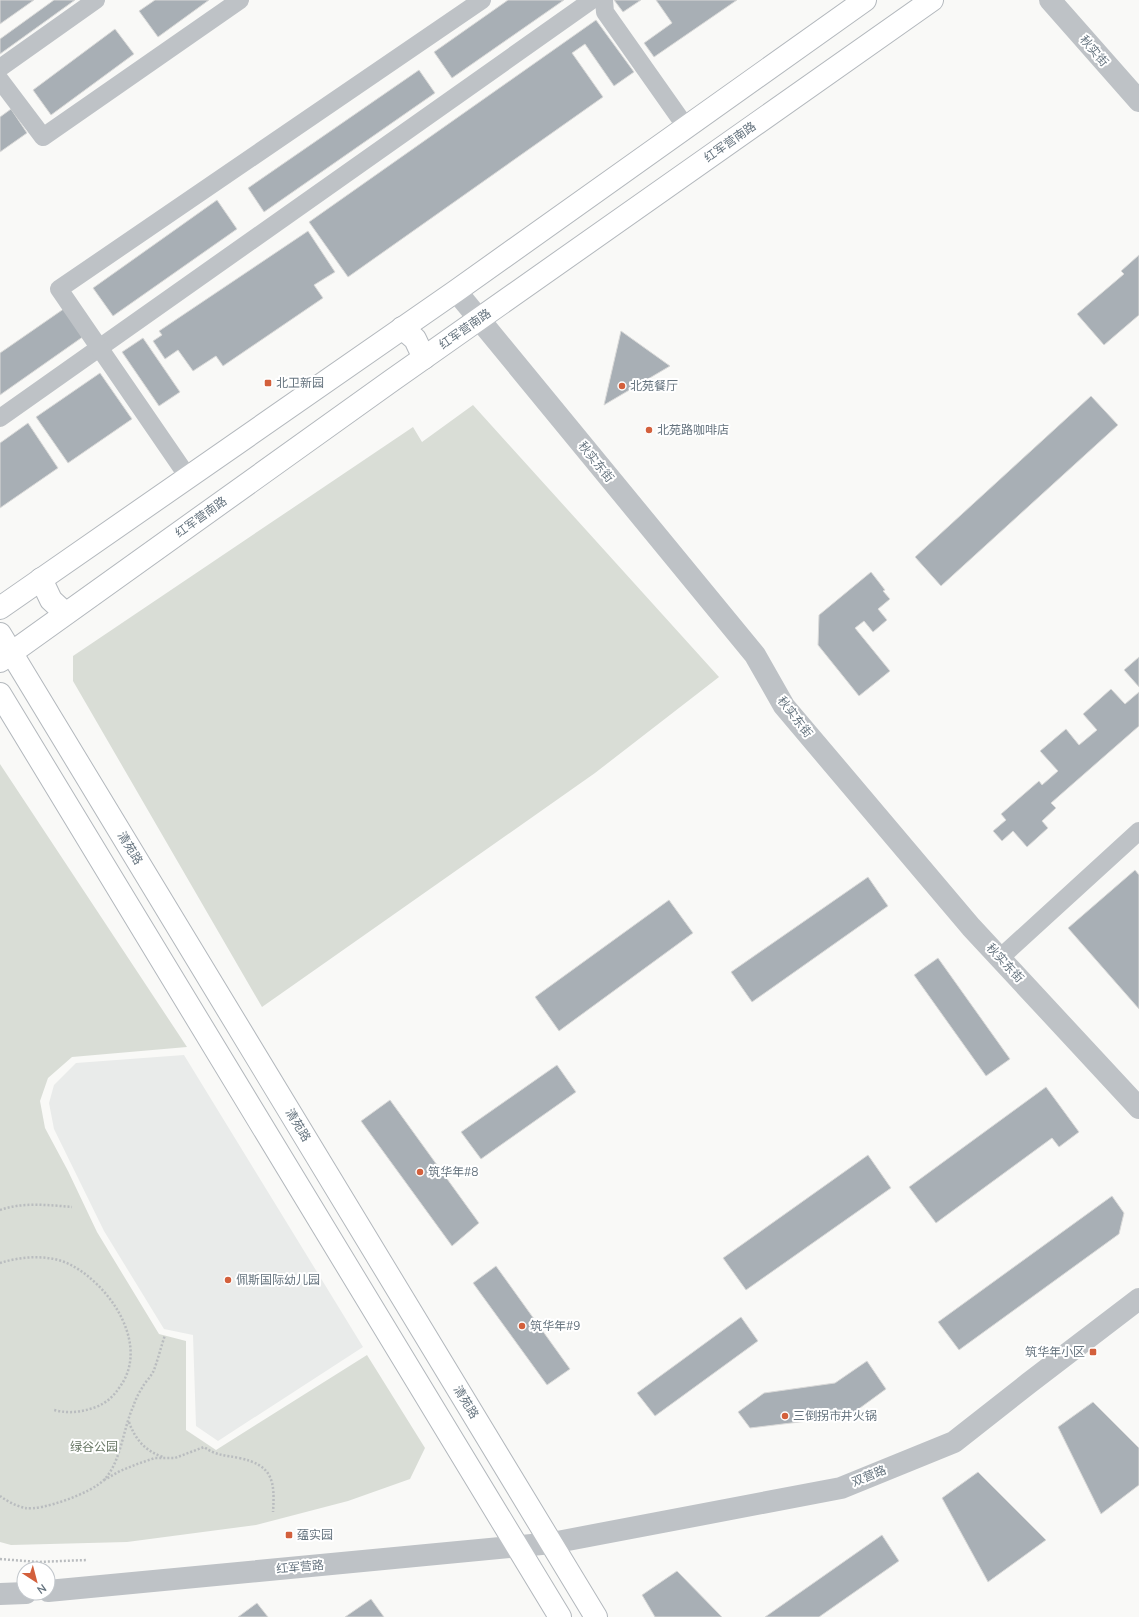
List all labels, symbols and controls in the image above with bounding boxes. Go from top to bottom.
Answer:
street label: 秋实街 [1076,32,1112,70]
street label: 红军营南路 [701,118,759,166]
street label: 红军营南路 [436,305,494,353]
place label: 北卫新园 [276,375,324,391]
marker: 北卫新园 [263,378,273,388]
place label: 北苑餐厅 [630,378,678,394]
marker: 北苑餐厅 [617,381,627,391]
place label: 北苑路咖啡店 [657,422,729,438]
marker: 北苑路咖啡店 [644,425,654,435]
street label: 秋实东街 [575,438,617,486]
street label: 红军营南路 [172,493,230,541]
street label: 秋实东街 [774,693,816,741]
street label: 清苑路 [114,828,146,868]
street label: 秋实东街 [983,940,1027,986]
street label: 清苑路 [282,1105,314,1145]
place label: 筑华年#8 [428,1164,478,1180]
marker: 筑华年#8 [415,1167,425,1177]
place label: 佩斯国际幼儿园 [236,1272,320,1288]
marker: 佩斯国际幼儿园 [223,1275,233,1285]
place label: 筑华年#9 [530,1318,580,1334]
marker: 筑华年#9 [517,1321,527,1331]
place label: 筑华年小区 [1025,1344,1085,1360]
marker: 筑华年小区 [1088,1347,1098,1357]
street label: 清苑路 [450,1382,482,1422]
place label: 三倒拐市井火锅 [793,1408,877,1424]
marker: 三倒拐市井火锅 [780,1411,790,1421]
park label: 绿谷公园 [70,1439,118,1455]
street label: 双营路 [849,1462,889,1490]
place label: 蕴实园 [297,1527,333,1543]
marker: 蕴实园 [284,1530,294,1540]
street label: 红军营路 [275,1557,325,1577]
north arrow [16,1561,56,1601]
text: N [34,1580,49,1597]

